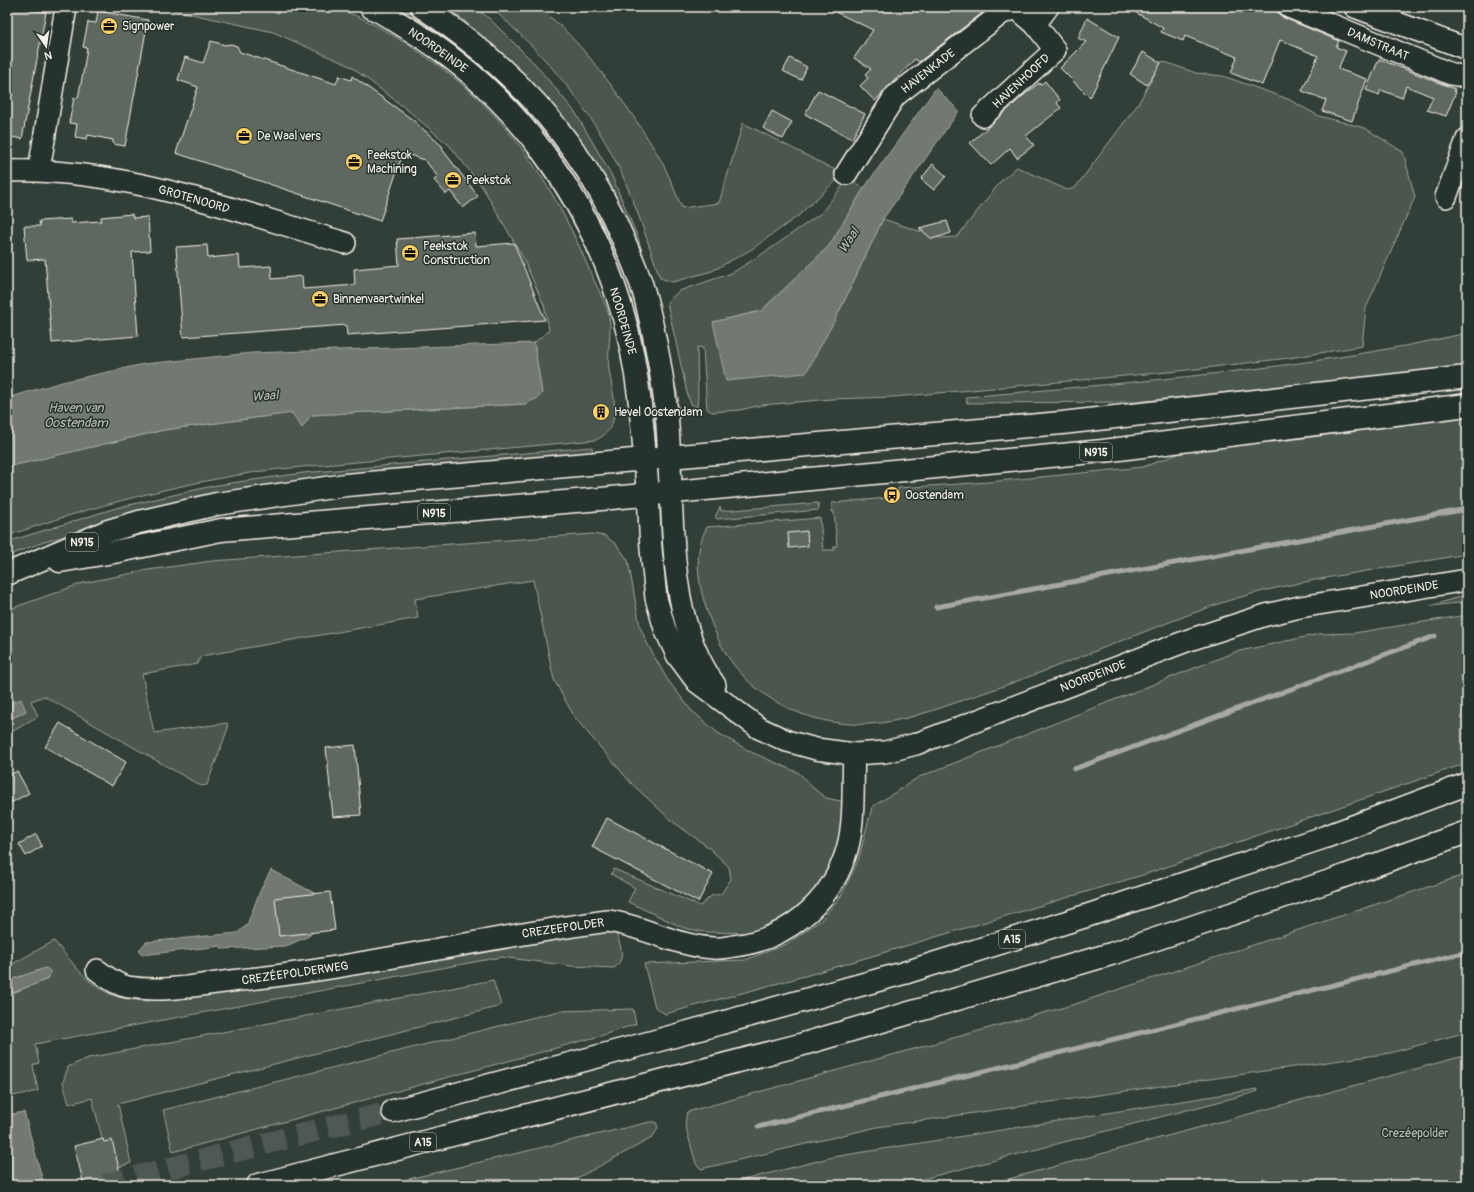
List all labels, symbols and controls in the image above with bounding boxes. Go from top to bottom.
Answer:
office icon: Signpower [99,16,119,36]
place label: Signpower [122,19,175,34]
street label: NOORDEINDE [405,24,470,76]
street label: DAMSTRAAT [1345,25,1411,64]
north arrow [26,26,66,66]
street label: HAVENKADE [898,46,958,97]
text: N [43,48,53,63]
street label: HAVENHOOFD [989,51,1054,112]
office icon: De Waal vers [234,126,254,146]
place label: De Waal vers [257,129,322,144]
place label: Peekstok Machining [367,148,417,177]
office icon: Peekstok Machining [344,152,364,172]
office icon: Peekstok [443,170,463,190]
place label: Peekstok [466,173,511,188]
street label: GROTENOORD [156,182,232,217]
water label: Waal [835,224,864,256]
place label: Peekstok Construction [423,239,490,268]
office icon: Peekstok Construction [400,243,420,263]
street label: NOORDEINDE [606,286,639,357]
office icon: Binnenvaartwinkel [310,289,330,309]
place label: Binnenvaartwinkel [333,292,424,307]
water label: Waal [251,387,281,405]
water label: Haven van Oostendam [44,400,109,431]
building icon: Hevel Oostendam [591,402,611,422]
place label: Hevel Oostendam [614,405,703,420]
road number: N915 [1080,443,1112,461]
bus stop icon: Oostendam [882,485,902,505]
place label: Oostendam [905,488,964,503]
road number: N915 [418,504,450,522]
road number: N915 [66,533,98,551]
street label: NOORDEINDE [1369,578,1439,603]
street label: NOORDEINDE [1058,657,1128,696]
street label: CREZEEPOLDER [521,915,605,942]
road number: A15 [999,930,1025,948]
street label: CREZÉEPOLDERWEG [240,958,350,988]
park label: Crezéepolder [1381,1126,1449,1141]
road number: A15 [410,1133,436,1151]

